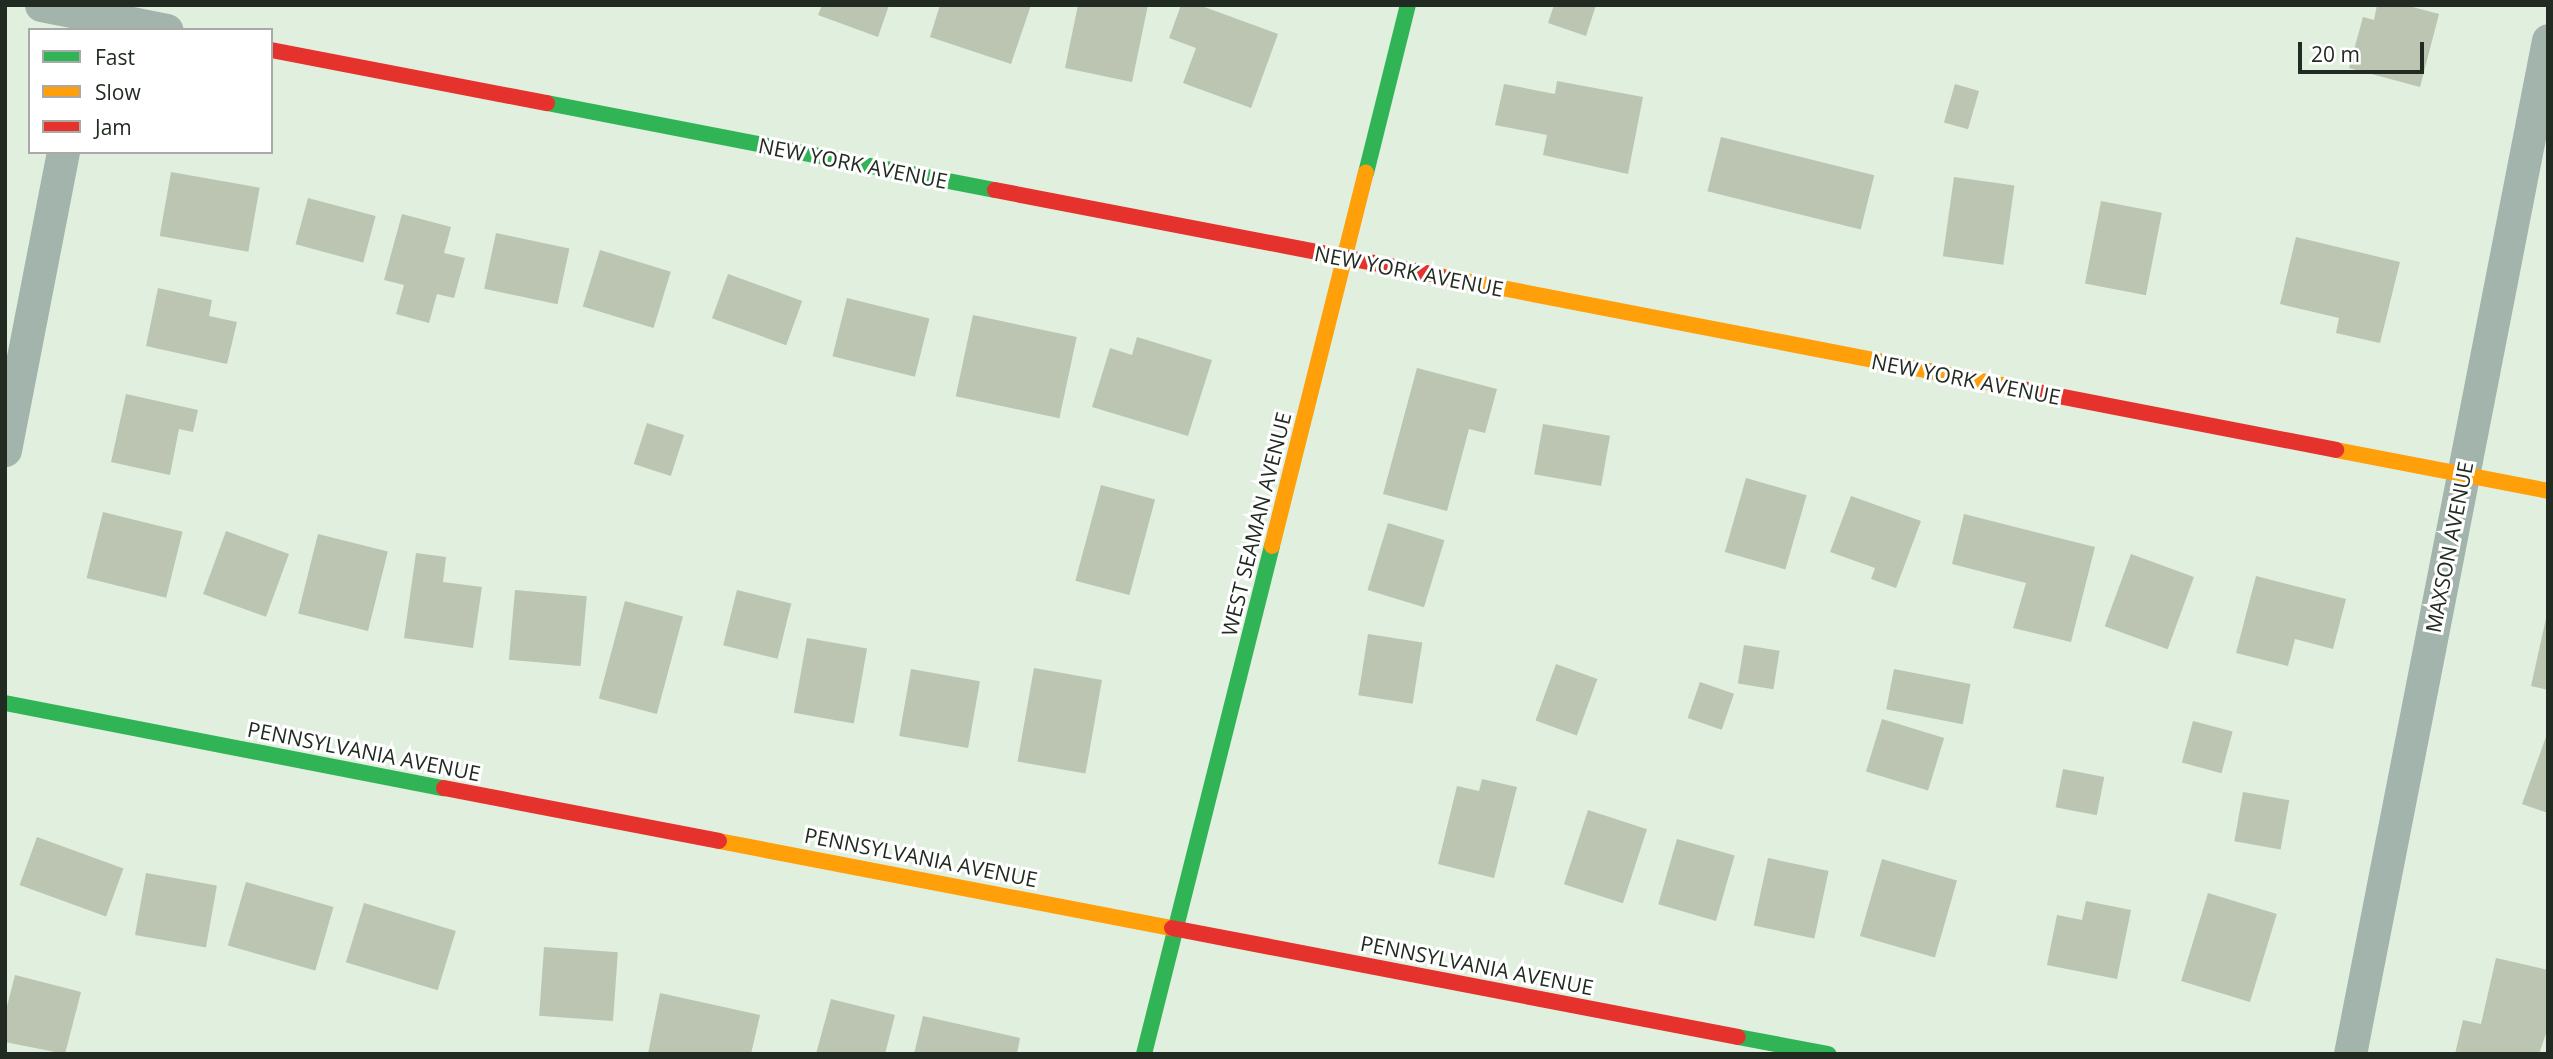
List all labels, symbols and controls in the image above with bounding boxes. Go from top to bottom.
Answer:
legend [28,28,273,154]
scale bar [2301,28,2427,72]
text: 20 m [2311,40,2360,68]
text: Fast [95,43,135,71]
text: Slow [95,78,141,106]
text: Jam [95,113,132,141]
street label: NEW YORK AVENUE [756,132,950,194]
street label: NEW YORK AVENUE [1312,240,1506,302]
street label: NEW YORK AVENUE [1869,348,2063,410]
street label: WEST SEAMAN AVENUE [1216,409,1296,639]
street label: MAXSON AVENUE [2420,459,2478,635]
street label: PENNSYLVANIA AVENUE [245,716,483,786]
street label: PENNSYLVANIA AVENUE [802,822,1040,892]
street label: PENNSYLVANIA AVENUE [1358,930,1596,1000]

